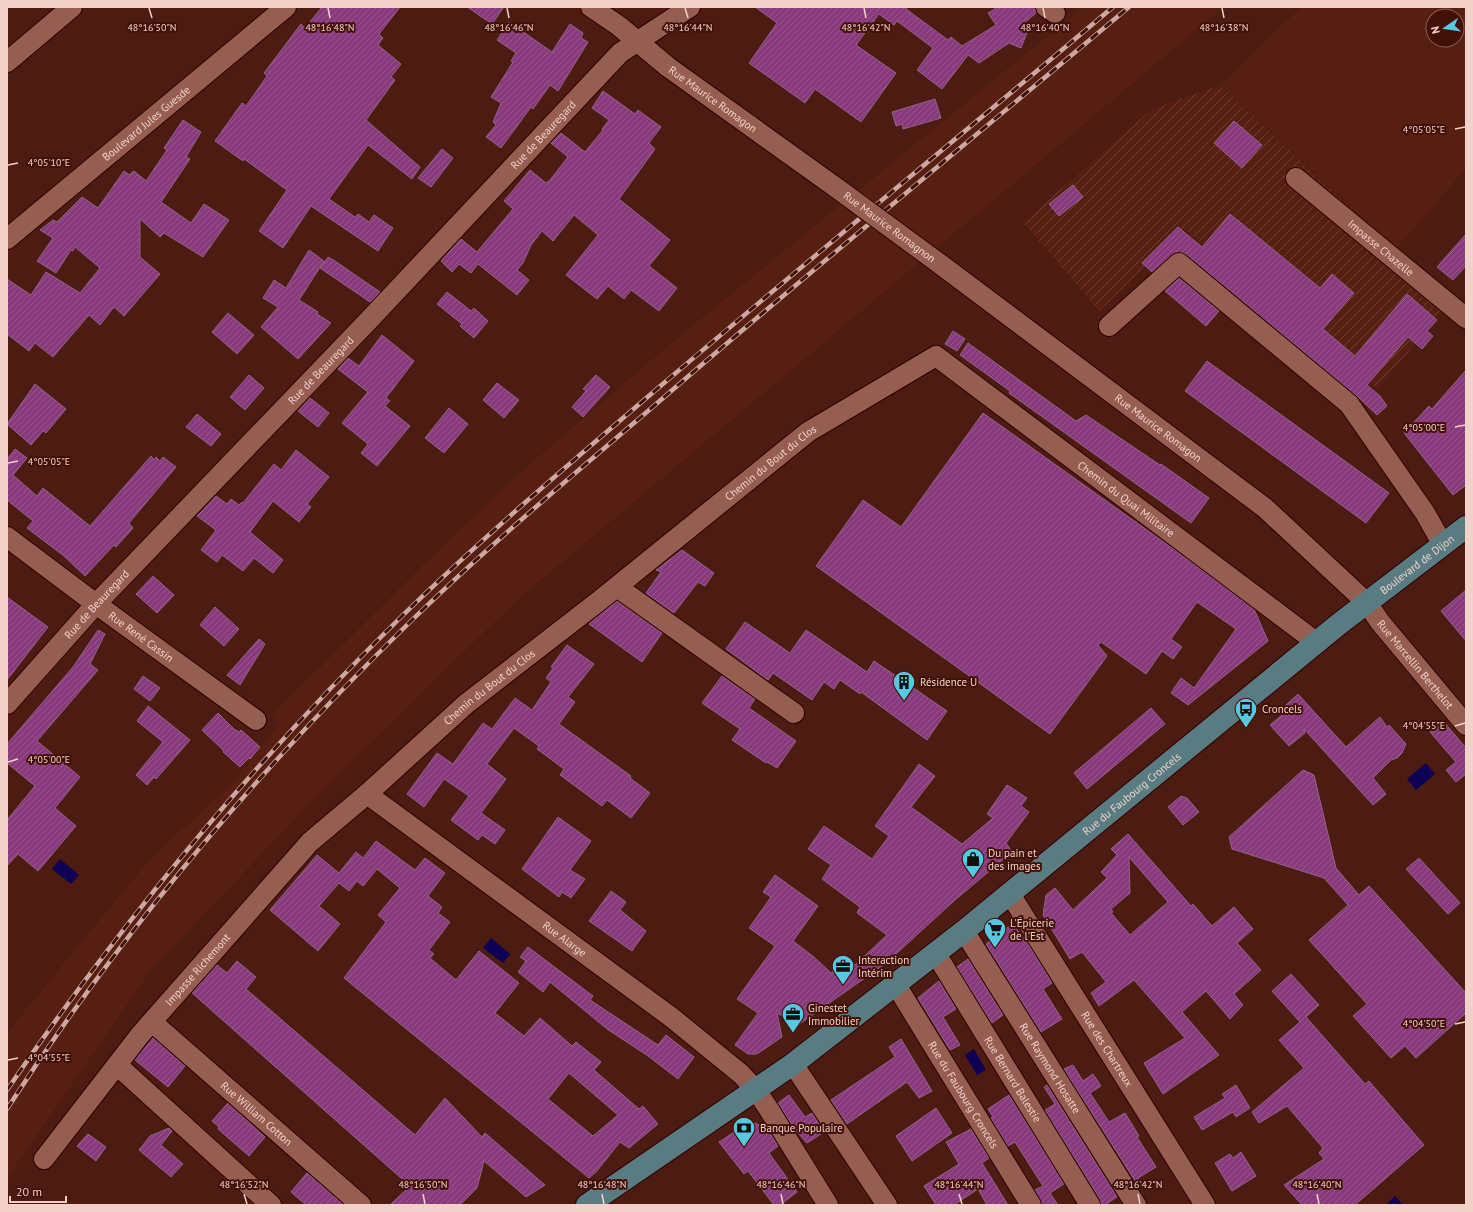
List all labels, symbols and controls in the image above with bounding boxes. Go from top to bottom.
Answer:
north arrow [1425,8,1465,48]
text: 48°16'50"N [127,21,177,34]
text: 48°16'48"N [305,21,355,34]
text: 48°16'46"N [484,21,534,34]
text: 48°16'44"N [663,21,713,34]
text: 48°16'42"N [841,21,891,34]
text: 48°16'40"N [1020,21,1070,34]
text: 48°16'38"N [1199,21,1249,34]
text: N [1428,25,1443,35]
street label: Rue Maurice Romagon [666,63,760,136]
street label: Boulevard Jules Guesde [99,82,193,164]
street label: Rue de Beauregard [508,97,579,172]
text: 4°05'05"E [1403,123,1445,136]
text: 4°05'10"E [28,156,70,169]
street label: Rue Maurice Romagnon [841,188,939,265]
street label: Impasse Chazelle [1345,217,1417,280]
street label: Rue de Beauregard [285,333,357,407]
street label: Rue Maurice Romagon [1112,391,1205,465]
text: 4°05'00"E [1403,421,1445,434]
street label: Chemin du Bout du Clos [722,422,819,503]
text: 4°05'05"E [28,455,70,468]
street label: Chemin du Quai Militaire [1075,458,1178,540]
street label: Boulevard de Dijon [1377,532,1457,597]
street label: Rue de Beauregard [61,567,132,642]
street label: Rue René Cassin [106,608,176,665]
street label: Rue Marcellin Berthelot [1374,617,1457,712]
street label: Chemin du Bout du Clos [441,646,538,728]
building icon: Résidence U [891,669,917,702]
place label: Résidence U [920,675,977,689]
bus stop icon: Croncels [1233,696,1259,729]
place label: Croncels [1262,702,1302,716]
text: 4°04'55"E [1403,719,1445,732]
street label: Rue du Faubourg Croncels [1080,749,1184,838]
text: 4°05'00"E [28,753,70,766]
shop icon: Du pain et des images [960,846,986,879]
place label: Du pain et des images [988,846,1041,873]
supermarket icon: L'Épicerie de l'Est [982,916,1008,949]
place label: L'Épicerie de l'Est [1010,916,1054,943]
street label: Rue Alarge [540,918,590,960]
street label: Impasse Richemont [162,930,233,1009]
office icon: Interaction Intérim [830,953,856,986]
place label: Interaction Intérim [858,953,909,980]
office icon: Ginestet Immobilier [780,1001,806,1034]
place label: Ginestet Immobilier [808,1001,860,1028]
street label: Rue des Chartreux [1078,1009,1136,1090]
text: 4°04'50"E [1403,1017,1445,1030]
street label: Rue Raymond Hosatte [1017,1020,1084,1116]
street label: Rue Bernard Balestie [981,1034,1045,1125]
street label: Rue du Faubourg Croncels [925,1039,1002,1151]
text: 4°04'55"E [28,1051,70,1064]
street label: Rue William Cotton [218,1078,295,1149]
bank icon: Banque Populaire [731,1115,757,1148]
place label: Banque Populaire [760,1121,843,1135]
scale bar [10,1178,66,1204]
text: 48°16'52"N [219,1178,269,1191]
text: 48°16'50"N [398,1178,448,1191]
text: 48°16'48"N [577,1178,627,1191]
text: 48°16'46"N [756,1178,806,1191]
text: 48°16'44"N [934,1178,984,1191]
text: 48°16'42"N [1113,1178,1163,1191]
text: 48°16'40"N [1292,1178,1342,1191]
text: 20 m [16,1184,42,1199]

